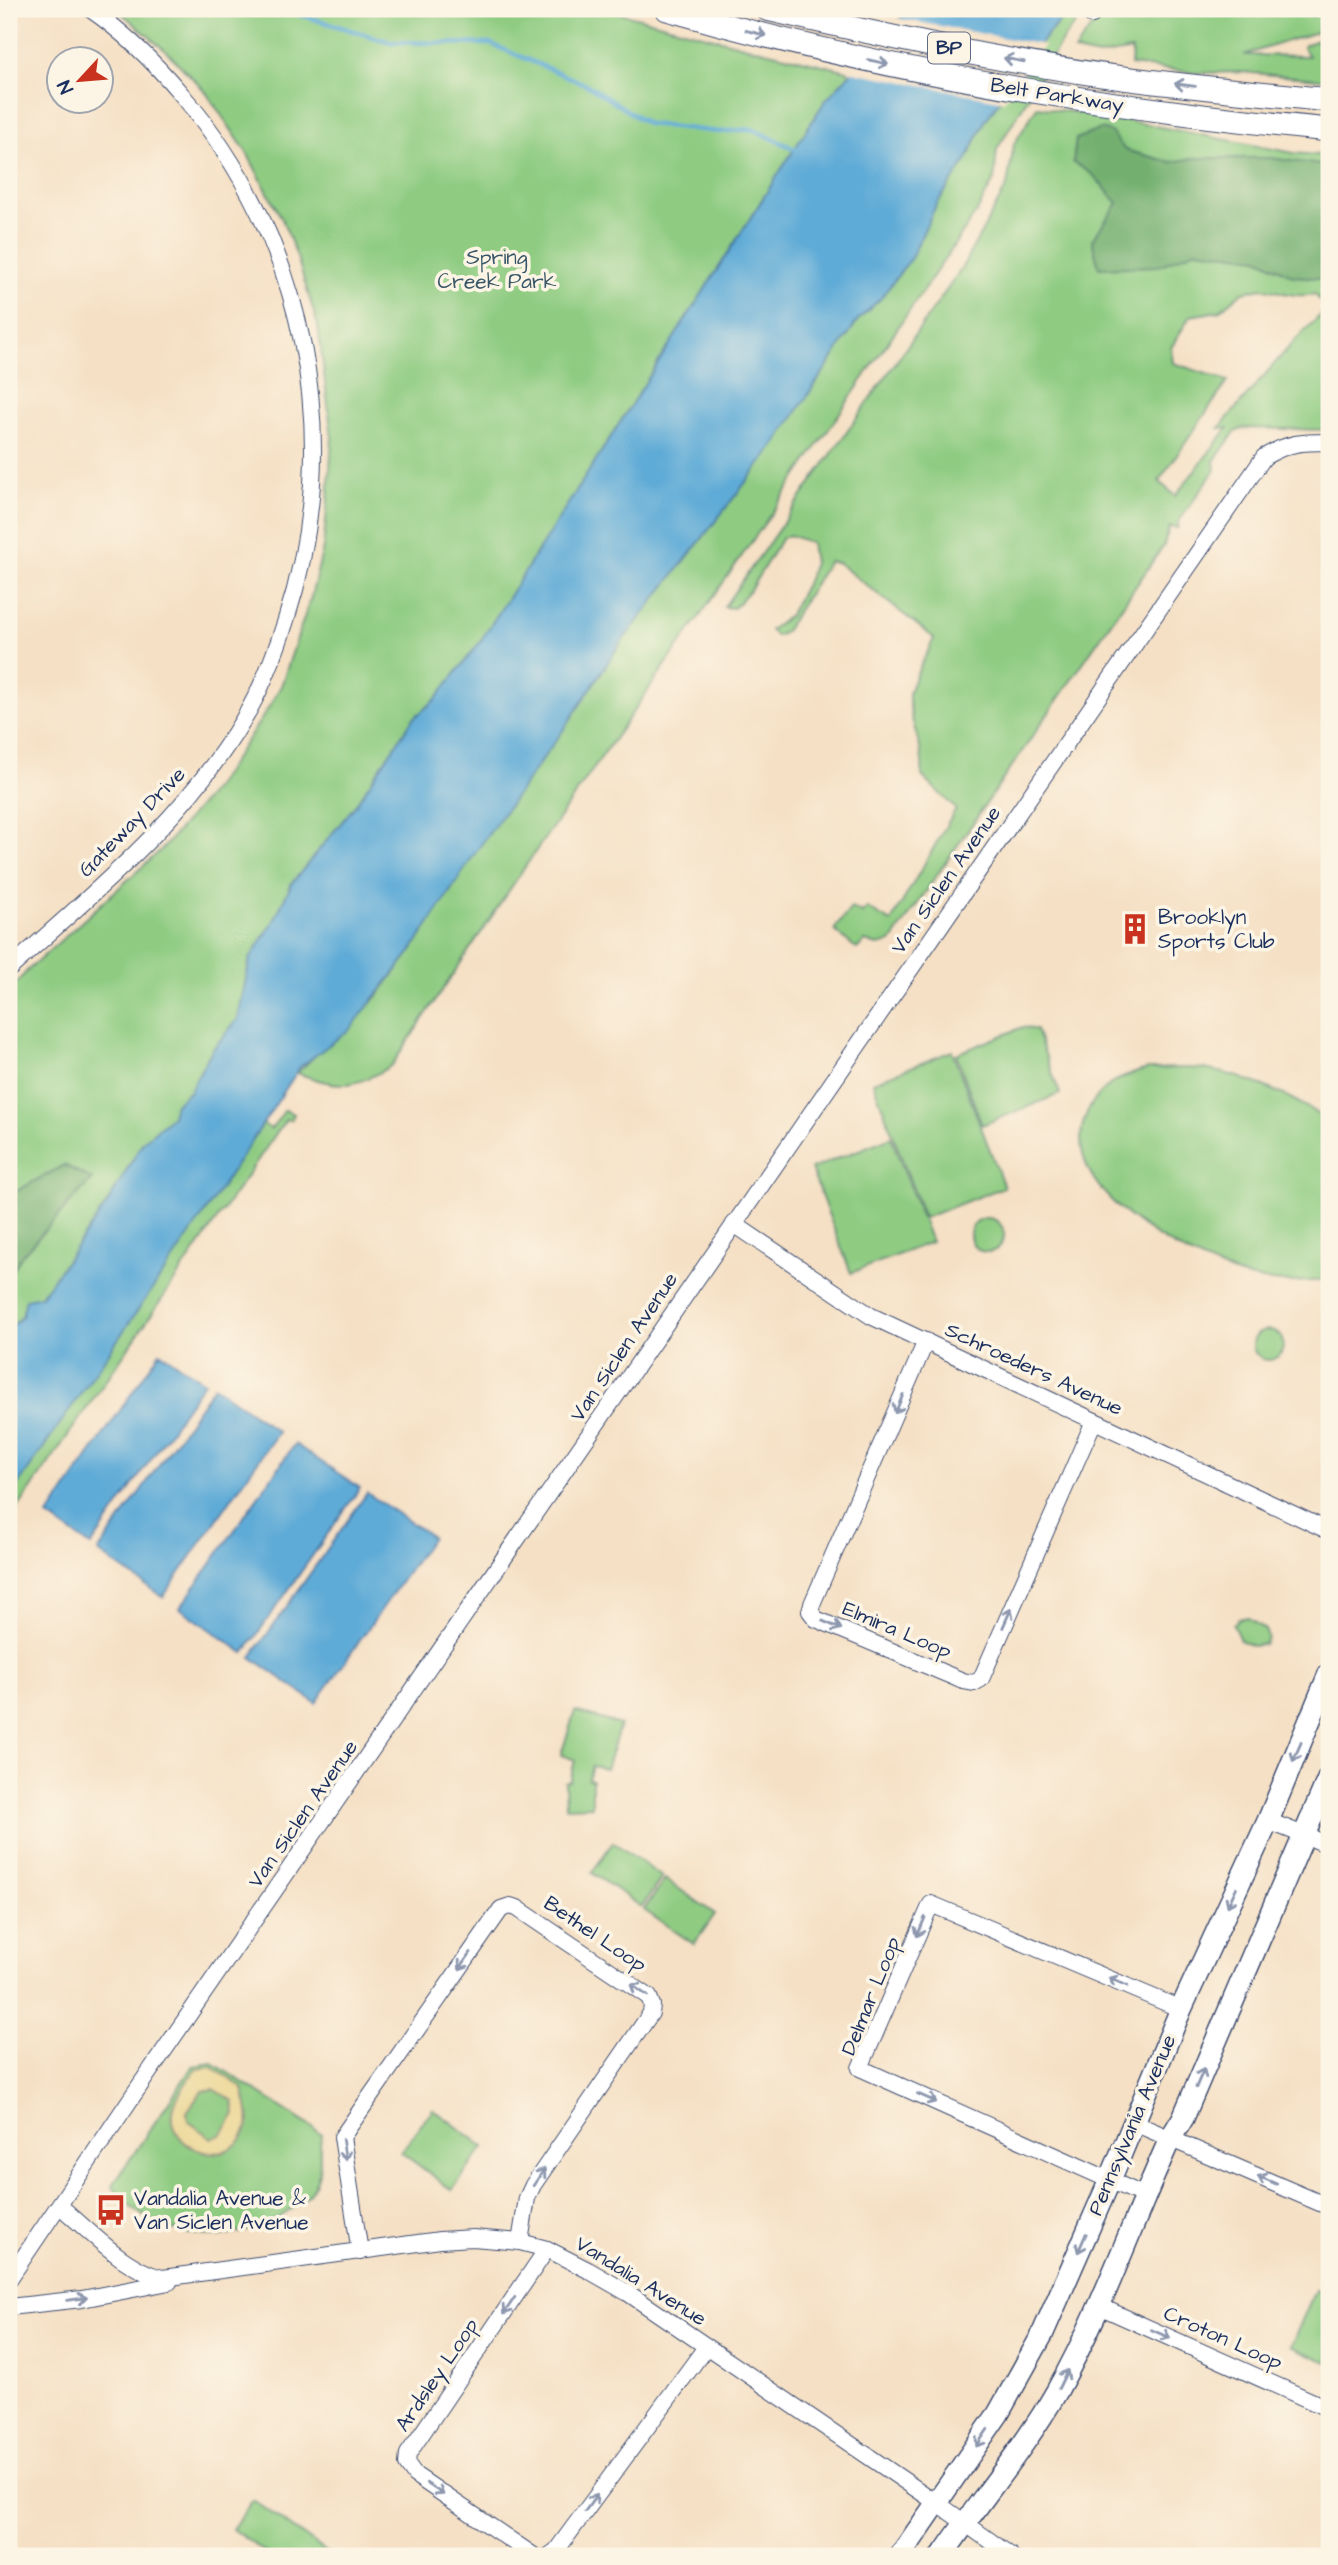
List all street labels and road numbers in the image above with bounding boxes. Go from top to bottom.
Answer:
road number: BP [928,32,970,64]
street label: Belt Parkway [988,70,1126,122]
street label: Gateway Drive [72,760,194,885]
street label: Van Siclen Avenue [884,800,1008,960]
street label: Van Siclen Avenue [563,1267,685,1427]
street label: Schroeders Avenue [940,1315,1128,1423]
street label: Elmira Loop [838,1594,956,1667]
street label: Van Siclen Avenue [241,1734,365,1894]
street label: Bethel Loop [537,1889,652,1980]
street label: Delmar Loop [834,1932,909,2060]
street label: Pennsylvania Avenue [1081,2030,1185,2221]
street label: Vandalia Avenue [570,2229,712,2333]
street label: Croton Loop [1159,2299,1287,2378]
street label: Ardsley Loop [388,2312,487,2438]

